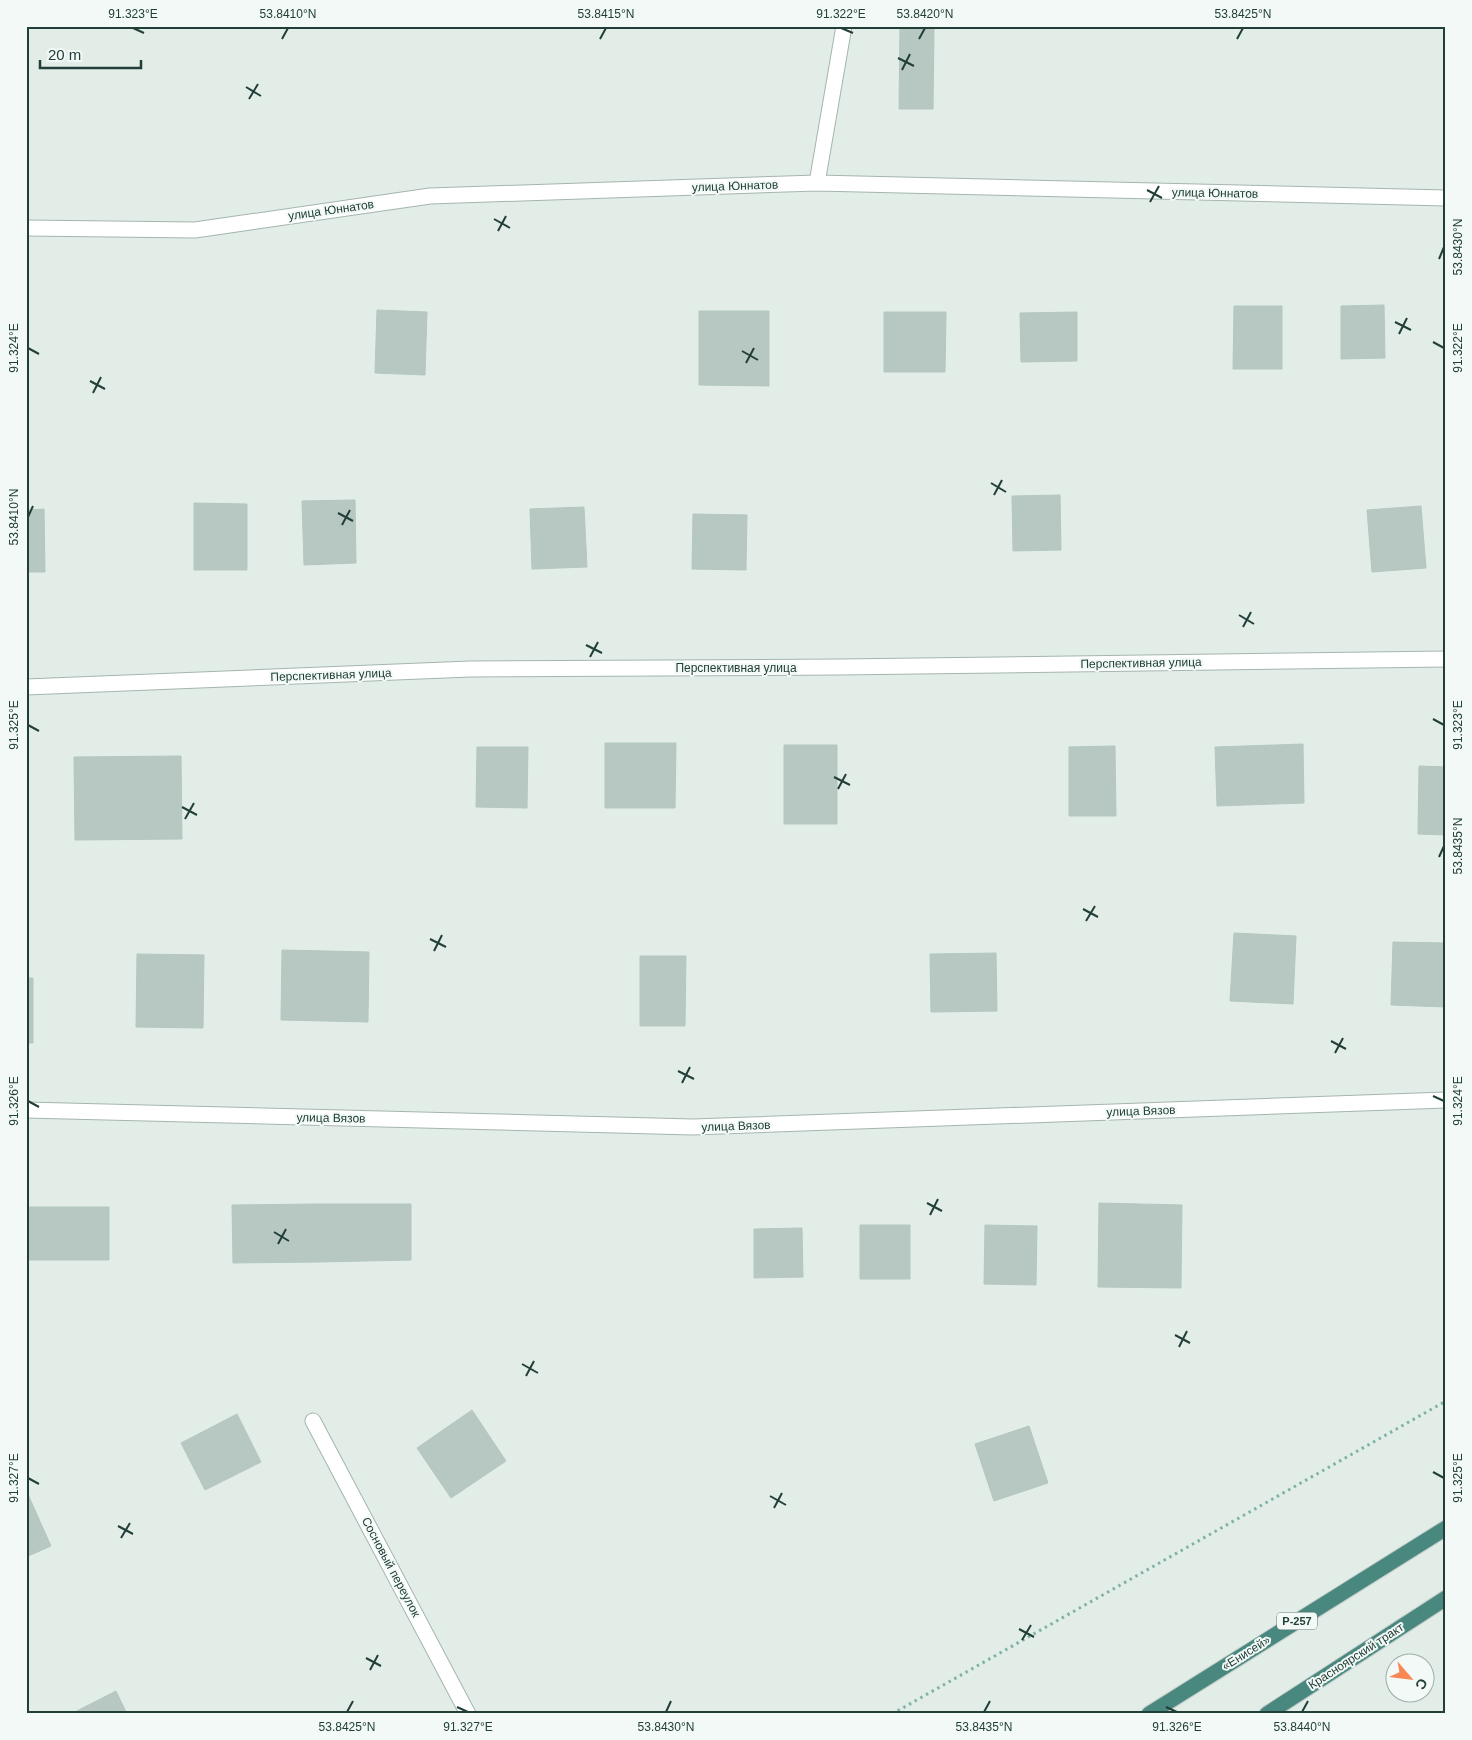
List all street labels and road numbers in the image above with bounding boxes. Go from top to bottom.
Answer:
street label: улица Юннатов [692,177,778,195]
street label: улица Юннатов [1172,185,1258,201]
street label: улица Юннатов [287,197,375,223]
street label: Перспективная улица [1080,655,1202,671]
street label: Перспективная улица [675,661,797,675]
street label: Перспективная улица [270,666,392,684]
street label: улица Вязов [1106,1103,1176,1119]
street label: улица Вязов [296,1110,366,1126]
street label: улица Вязов [701,1118,771,1134]
street label: Сосновый переулок [359,1515,424,1620]
road number: Р-257 [1277,1612,1317,1630]
street label: Красноярский тракт [1306,1620,1407,1692]
street label: «Енисей» [1219,1633,1273,1673]

